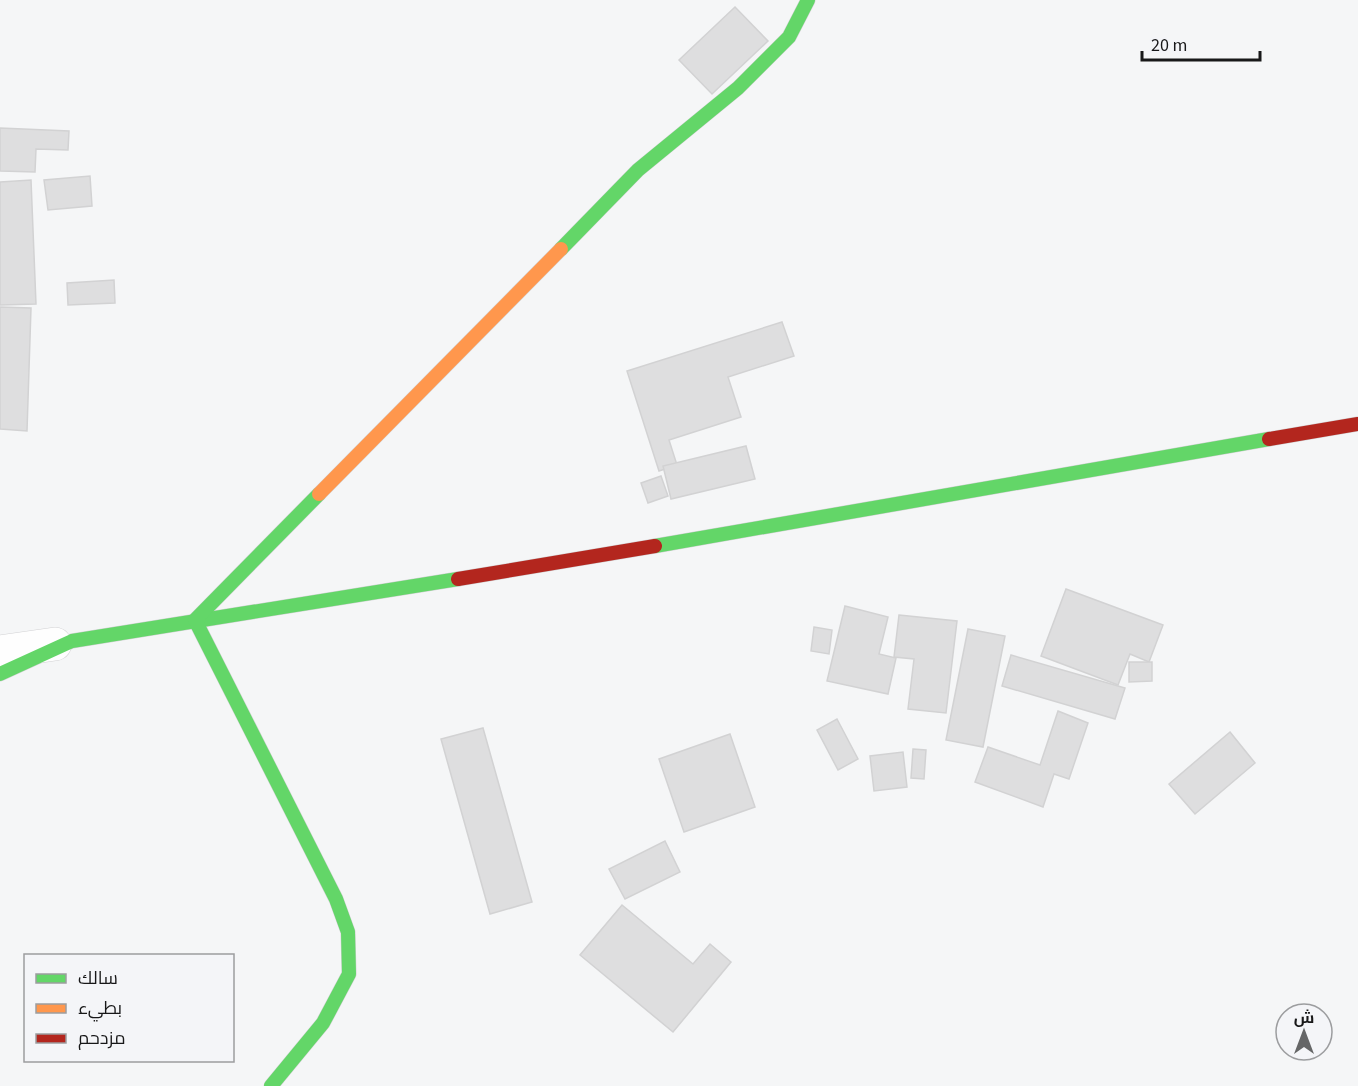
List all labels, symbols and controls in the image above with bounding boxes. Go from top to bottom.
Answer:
scale bar [1142,24,1260,62]
text: 20 m [1151,33,1187,58]
legend [24,954,234,1062]
text: سالك [78,966,118,991]
text: بطيء [78,996,122,1022]
north arrow [1274,1002,1334,1062]
text: ش [1294,1007,1314,1029]
text: مزدحم [78,1026,126,1051]

